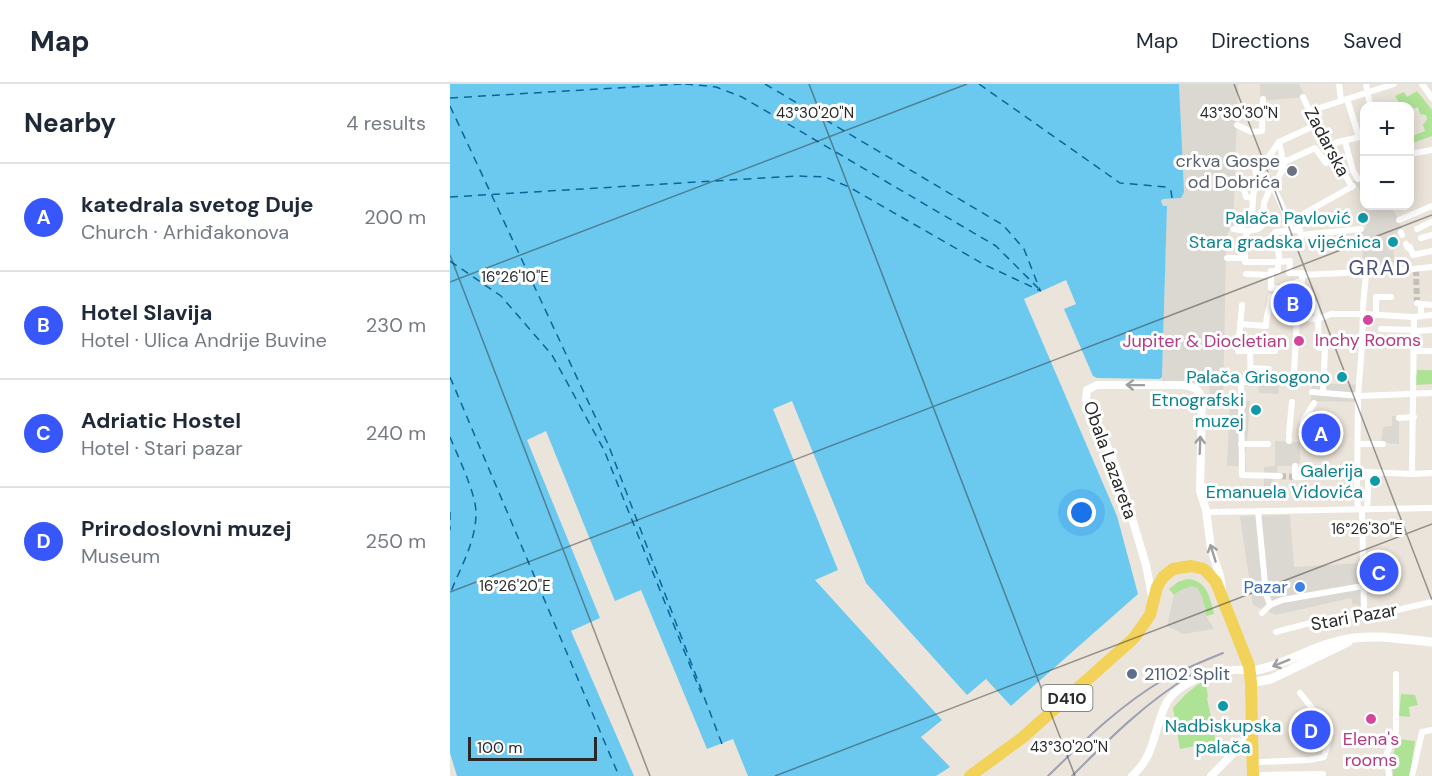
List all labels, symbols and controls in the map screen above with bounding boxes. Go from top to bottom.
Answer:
text: Map [30,23,90,60]
text: Map [1136,27,1178,55]
text: Directions [1211,27,1310,55]
text: Saved [1343,27,1402,55]
map controls [1360,102,1414,210]
button: + [1360,102,1414,156]
text: 43°30'20"N [776,103,854,123]
text: 43°30'30"N [1200,103,1278,123]
street label: Zadarska [1299,103,1355,181]
text: Nearby [24,106,116,140]
text: 4 results [346,110,426,136]
place label: crkva Gospe od Dobrića [1176,149,1280,194]
button: − [1360,156,1414,210]
marker: crkva Gospe od Dobrića [1285,164,1299,178]
text: katedrala svetog Duje [81,190,314,219]
text: A [36,204,51,230]
text: 200 m [364,204,426,230]
place label: Palača Pavlović [1225,206,1351,230]
marker: Palača Pavlović [1356,211,1370,225]
text: Church · Arhiđakonova [81,219,289,245]
place label: Stara gradska vijećnica [1189,230,1381,254]
marker: Stara gradska vijećnica [1386,235,1400,249]
district label: GRAD [1349,254,1411,282]
text: 16°26'10"E [481,267,549,287]
pin: B [1274,280,1312,326]
text: Hotel Slavija [81,298,212,327]
text: B [37,312,50,338]
text: 230 m [366,312,426,338]
marker: Inchy Rooms [1361,313,1375,327]
text: Hotel · Ulica Andrije Buvine [81,327,327,353]
place label: Inchy Rooms [1315,328,1421,352]
place label: Jupiter & Diocletian [1122,329,1287,353]
marker: Jupiter & Diocletian [1292,334,1306,348]
place label: Palača Grisogono [1186,365,1330,389]
marker: Palača Grisogono [1335,370,1349,384]
one-way arrow [1126,379,1146,390]
place label: Etnografski muzej [1151,388,1244,433]
street label: Obala Lazareta [1078,398,1142,522]
marker: Etnografski muzej [1249,403,1263,417]
text: Adriatic Hostel [81,406,241,435]
pin: A [1302,410,1340,456]
text: C [36,420,51,446]
text: 240 m [366,420,426,446]
text: Hotel · Stari pazar [81,435,243,461]
one-way arrow [1195,436,1206,456]
place label: Galerija Emanuela Vidovića [1206,459,1363,504]
marker: Galerija Emanuela Vidovića [1368,474,1382,488]
your location [1067,498,1096,527]
text: Prirodoslovni muzej [81,514,292,543]
text: 16°26'30"E [1331,519,1403,539]
text: D [36,528,51,554]
text: 250 m [365,528,426,554]
text: Museum [81,543,160,569]
one-way arrow [1207,544,1218,563]
pin: C [1360,550,1398,594]
place label: Pazar [1243,575,1288,599]
text: 16°26'20"E [479,576,551,596]
marker: Pazar [1293,580,1307,594]
street label: Stari Pazar [1309,598,1400,636]
one-way arrow [1272,658,1291,669]
place label: 21102 Split [1144,662,1230,686]
marker: 21102 Split [1125,667,1139,681]
road number: D410 [1042,685,1092,711]
marker: Nadbiskupska palača [1216,699,1230,713]
pin: D [1292,708,1330,752]
marker: Elena's rooms [1364,712,1378,726]
place label: Nadbiskupska palača [1165,714,1281,759]
place label: Elena's rooms [1343,727,1399,772]
scale bar [468,734,597,762]
text: 100 m [477,737,522,758]
text: 43°30'20"N [1030,737,1108,757]

